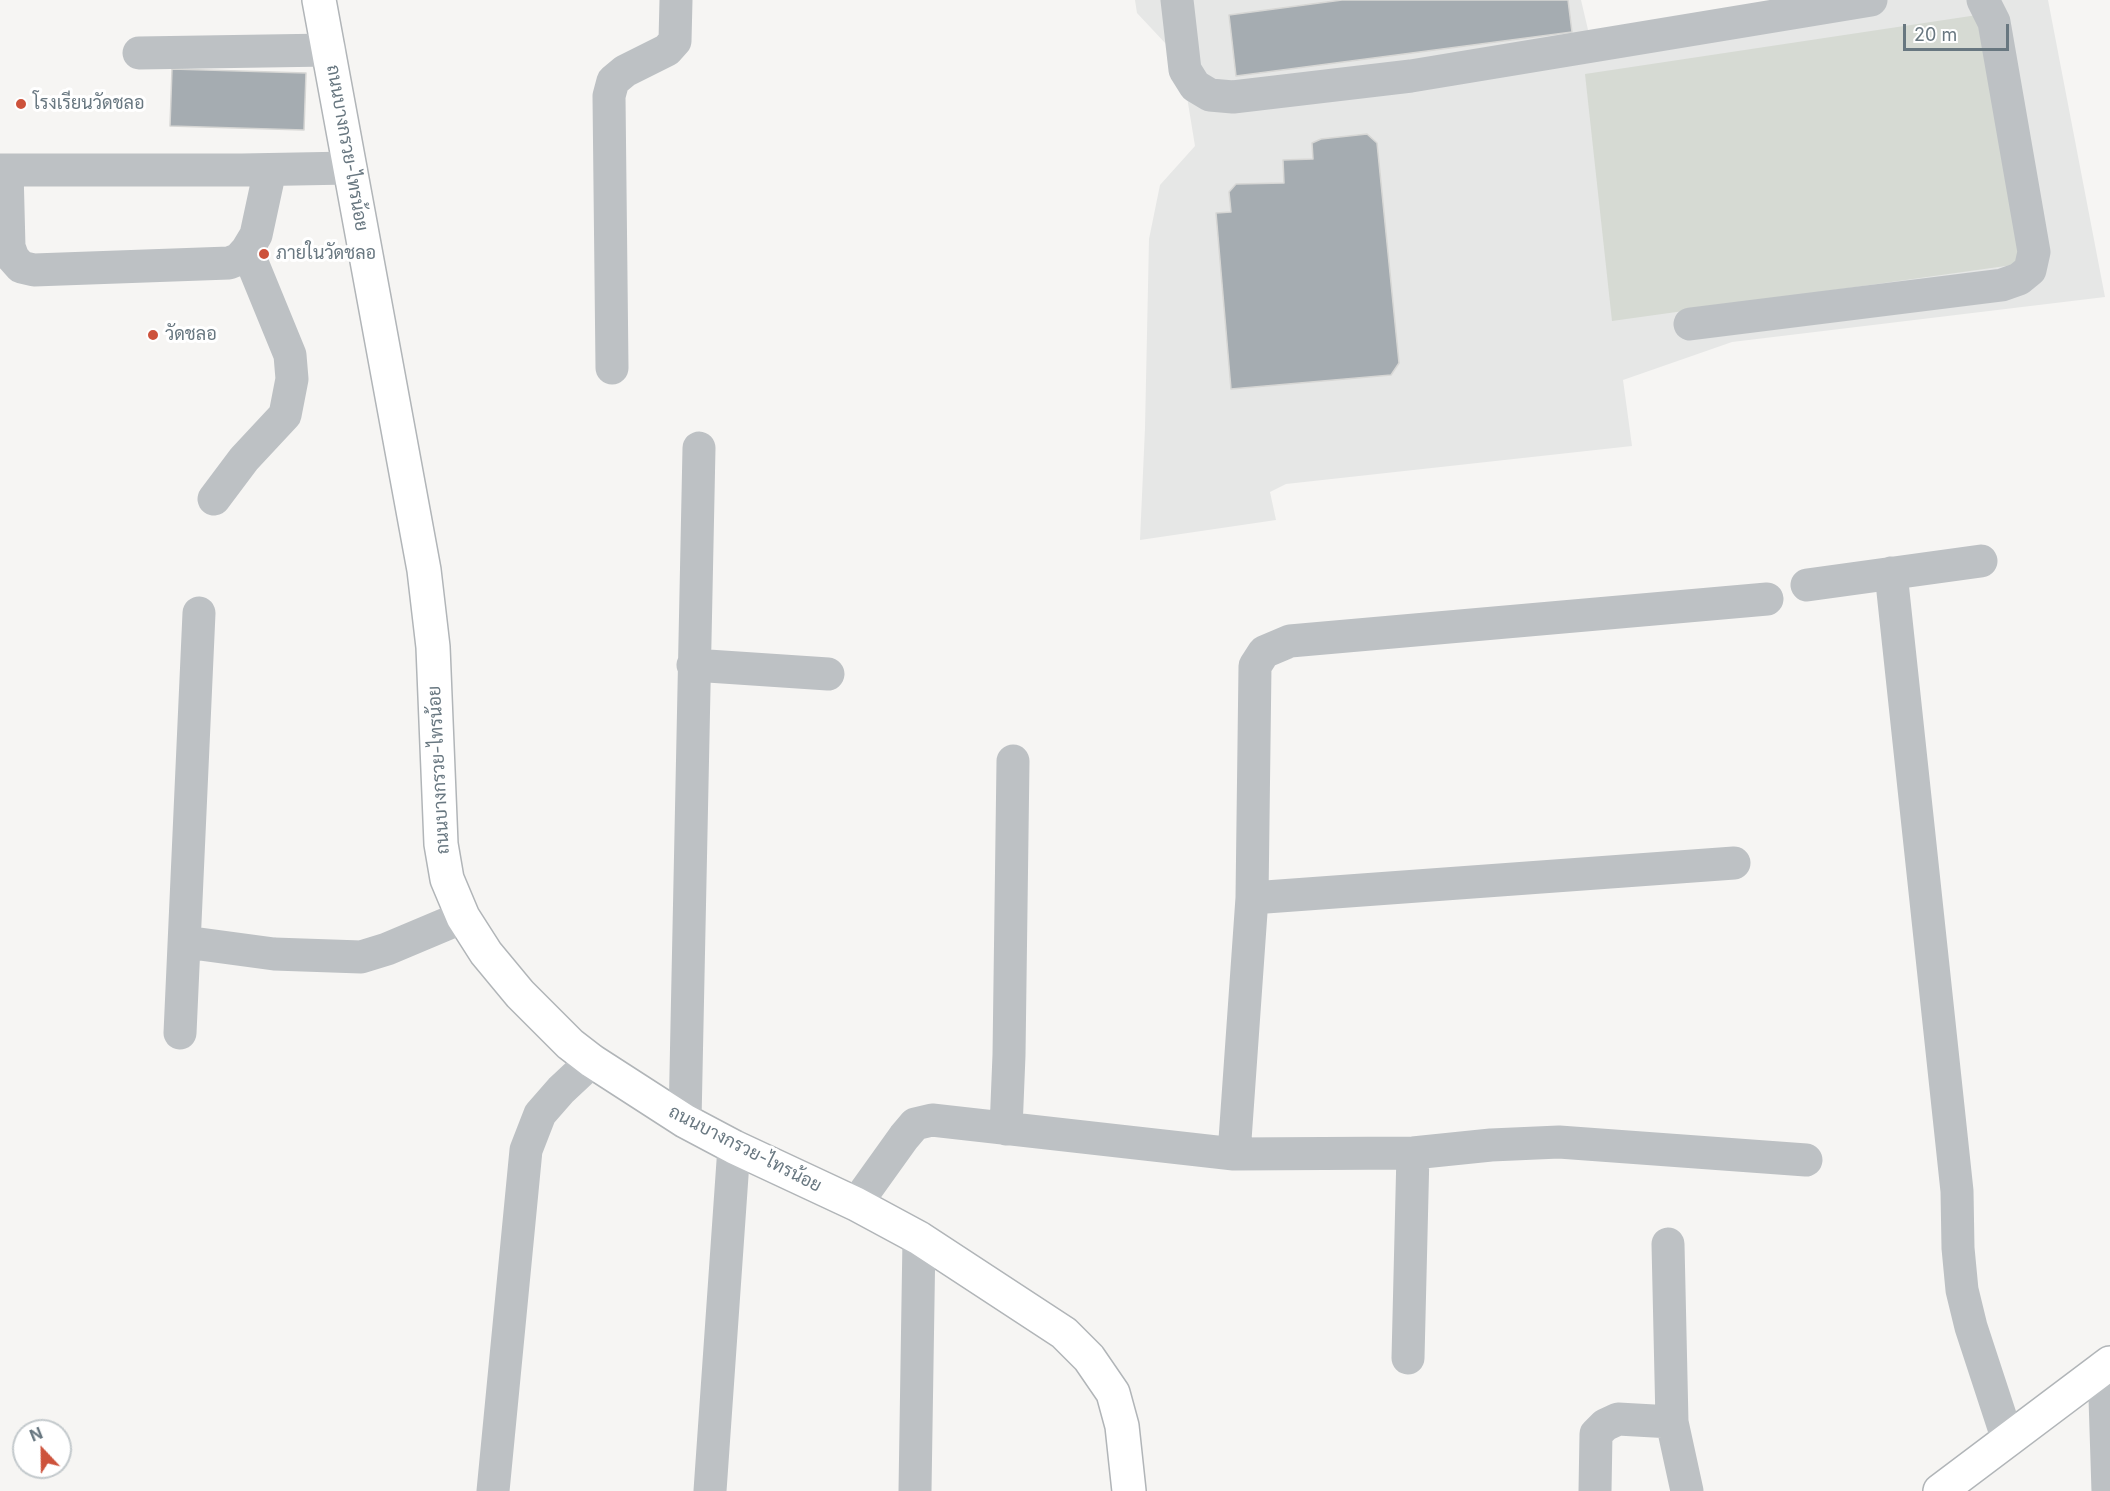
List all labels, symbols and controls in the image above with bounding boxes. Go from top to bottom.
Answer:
scale bar [1906,12,2012,50]
text: 20 m [1914,24,1957,45]
street label: ถนนบางกรวย-ไทรน้อย [322,63,372,233]
place label: โรงเรียนวัดชลอ [33,93,145,115]
marker: โรงเรียนวัดชลอ [14,97,28,111]
place label: ภายในวัดชลอ [276,243,376,265]
marker: ภายในวัดชลอ [257,247,271,261]
place label: วัดชลอ [165,324,217,346]
marker: วัดชลอ [146,328,160,342]
street label: ถนนบางกรวย-ไทรน้อย [424,685,454,855]
street label: ถนนบางกรวย-ไทรน้อย [665,1101,825,1197]
north arrow [12,1419,72,1479]
text: N [27,1423,45,1446]

